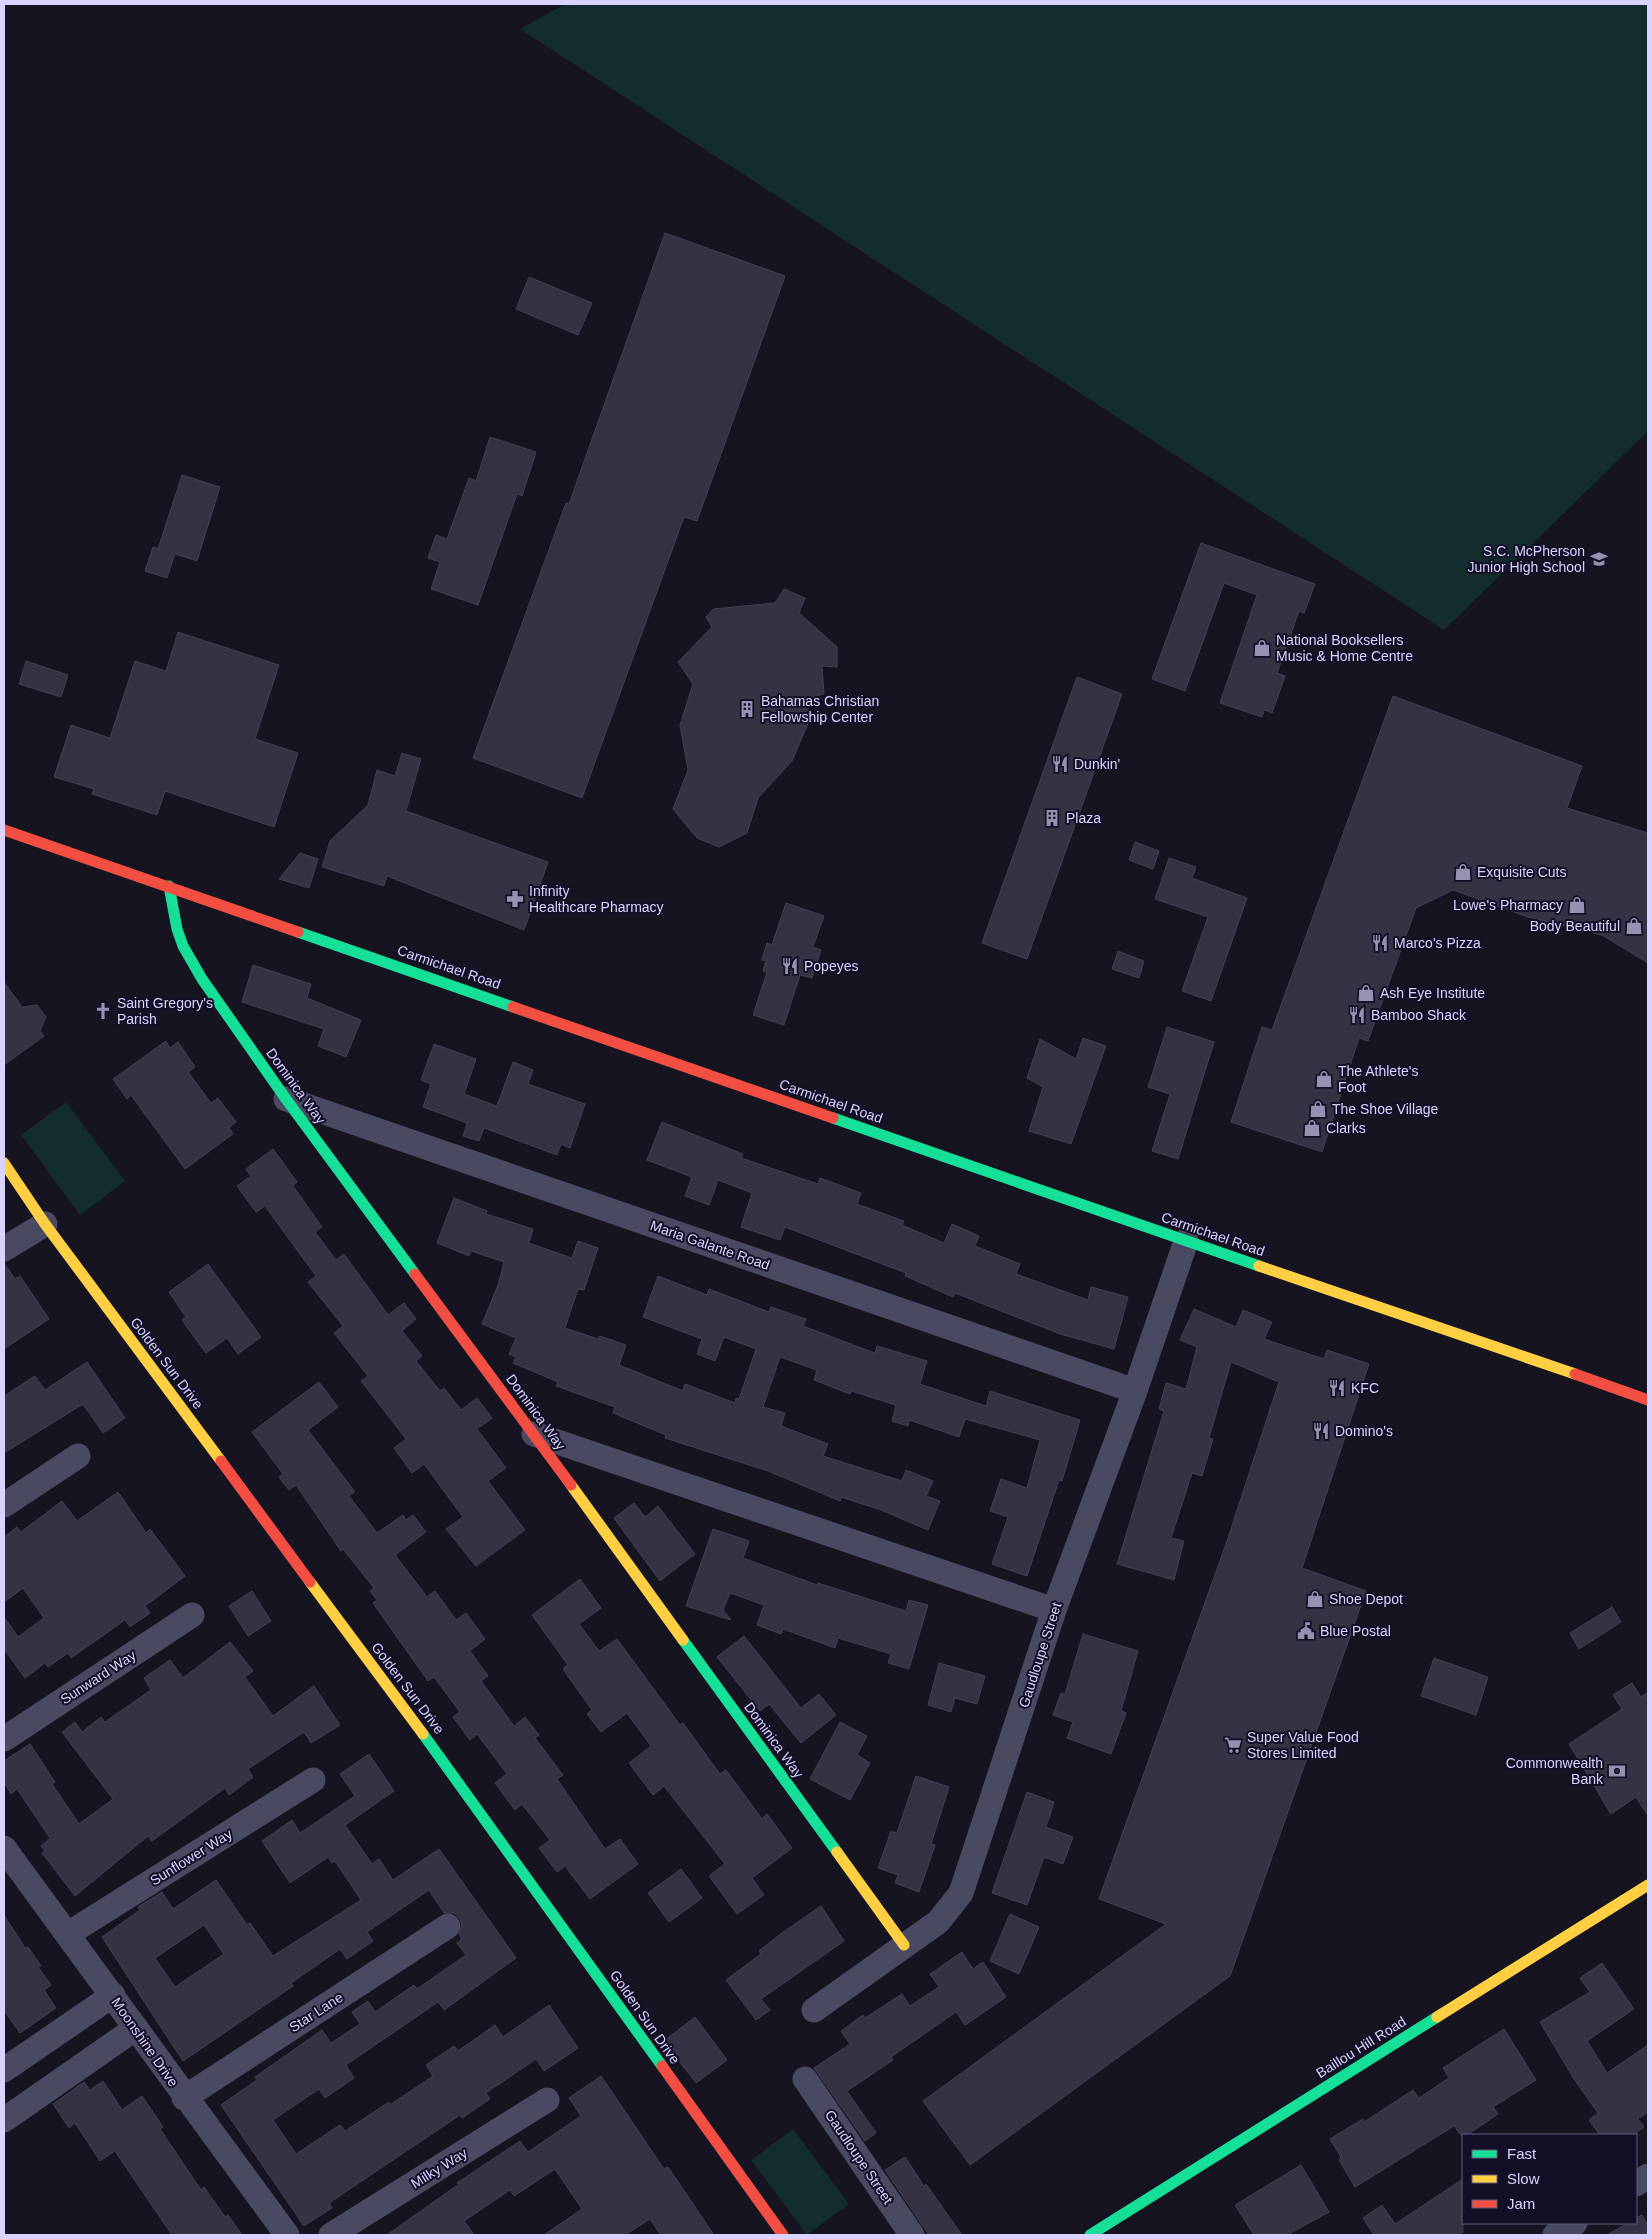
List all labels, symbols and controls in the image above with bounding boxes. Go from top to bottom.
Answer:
place label: S.C. McPherson Junior High School [1467,543,1585,575]
school or university icon: S.C. McPherson Junior High School [1589,549,1609,569]
place label: National Booksellers Music & Home Centre [1276,632,1413,664]
shop icon: National Booksellers Music & Home Centre [1252,638,1272,658]
place label: Bahamas Christian Fellowship Center [761,693,879,725]
building icon: Bahamas Christian Fellowship Center [737,699,757,719]
restaurant icon: Dunkin' [1050,754,1070,774]
place label: Dunkin' [1074,756,1120,772]
building icon: Plaza [1042,808,1062,828]
place label: Plaza [1066,810,1101,826]
shop icon: Exquisite Cuts [1453,862,1473,882]
place label: Exquisite Cuts [1477,864,1566,880]
place label: Infinity Healthcare Pharmacy [529,883,664,915]
pharmacy icon: Infinity Healthcare Pharmacy [505,889,525,909]
shop icon: Lowe's Pharmacy [1567,895,1587,915]
place label: Lowe's Pharmacy [1453,897,1563,913]
shop icon: Body Beautiful [1624,916,1644,936]
place label: Body Beautiful [1530,918,1620,934]
restaurant icon: Marco's Pizza [1370,933,1390,953]
place label: Marco's Pizza [1394,935,1481,951]
street label: Carmichael Road [395,942,503,992]
restaurant icon: Popeyes [780,956,800,976]
place label: Popeyes [804,958,858,974]
shop icon: Ash Eye Institute [1356,983,1376,1003]
place label: Ash Eye Institute [1380,985,1485,1001]
place label: Saint Gregory's Parish [117,995,213,1027]
church icon: Saint Gregory's Parish [93,1001,113,1021]
restaurant icon: Bamboo Shack [1347,1005,1367,1025]
place label: Bamboo Shack [1371,1007,1467,1023]
street label: Dominica Way [263,1045,329,1127]
place label: The Athlete's Foot [1338,1063,1419,1095]
shop icon: The Athlete's Foot [1314,1069,1334,1089]
street label: Carmichael Road [777,1076,885,1126]
shop icon: The Shoe Village [1308,1099,1328,1119]
place label: The Shoe Village [1332,1101,1439,1117]
shop icon: Clarks [1302,1118,1322,1138]
place label: Clarks [1326,1120,1366,1136]
street label: Carmichael Road [1159,1209,1267,1259]
street label: Maria Galante Road [648,1217,772,1273]
street label: Golden Sun Drive [127,1314,207,1412]
street label: Dominica Way [503,1371,569,1453]
restaurant icon: KFC [1327,1378,1347,1398]
place label: KFC [1351,1380,1379,1396]
restaurant icon: Domino's [1311,1421,1331,1441]
place label: Domino's [1335,1423,1393,1439]
shop icon: Shoe Depot [1305,1589,1325,1609]
place label: Shoe Depot [1329,1591,1403,1607]
street label: Gaudloupe Street [1015,1600,1065,1710]
public building icon: Blue Postal [1296,1621,1316,1641]
place label: Blue Postal [1320,1623,1391,1639]
street label: Golden Sun Drive [368,1639,448,1737]
street label: Sunward Way [57,1647,139,1707]
street label: Dominica Way [741,1699,807,1781]
place label: Super Value Food Stores Limited [1247,1729,1359,1761]
supermarket icon: Super Value Food Stores Limited [1223,1735,1243,1755]
place label: Commonwealth Bank [1506,1755,1604,1787]
bank icon: Commonwealth Bank [1607,1761,1627,1781]
street label: Sunflower Way [147,1825,235,1889]
street label: Golden Sun Drive [607,1967,683,2067]
street label: Star Lane [286,1989,346,2035]
street label: Moonshine Drive [108,1994,182,2090]
street label: Baillou Hill Road [1313,2013,1409,2081]
street label: Gaudloupe Street [822,2107,896,2207]
legend [1462,2134,1637,2224]
street label: Milky Way [408,2144,470,2192]
text: Fast [1507,2145,1537,2162]
text: Slow [1507,2170,1540,2187]
text: Jam [1507,2195,1535,2212]

